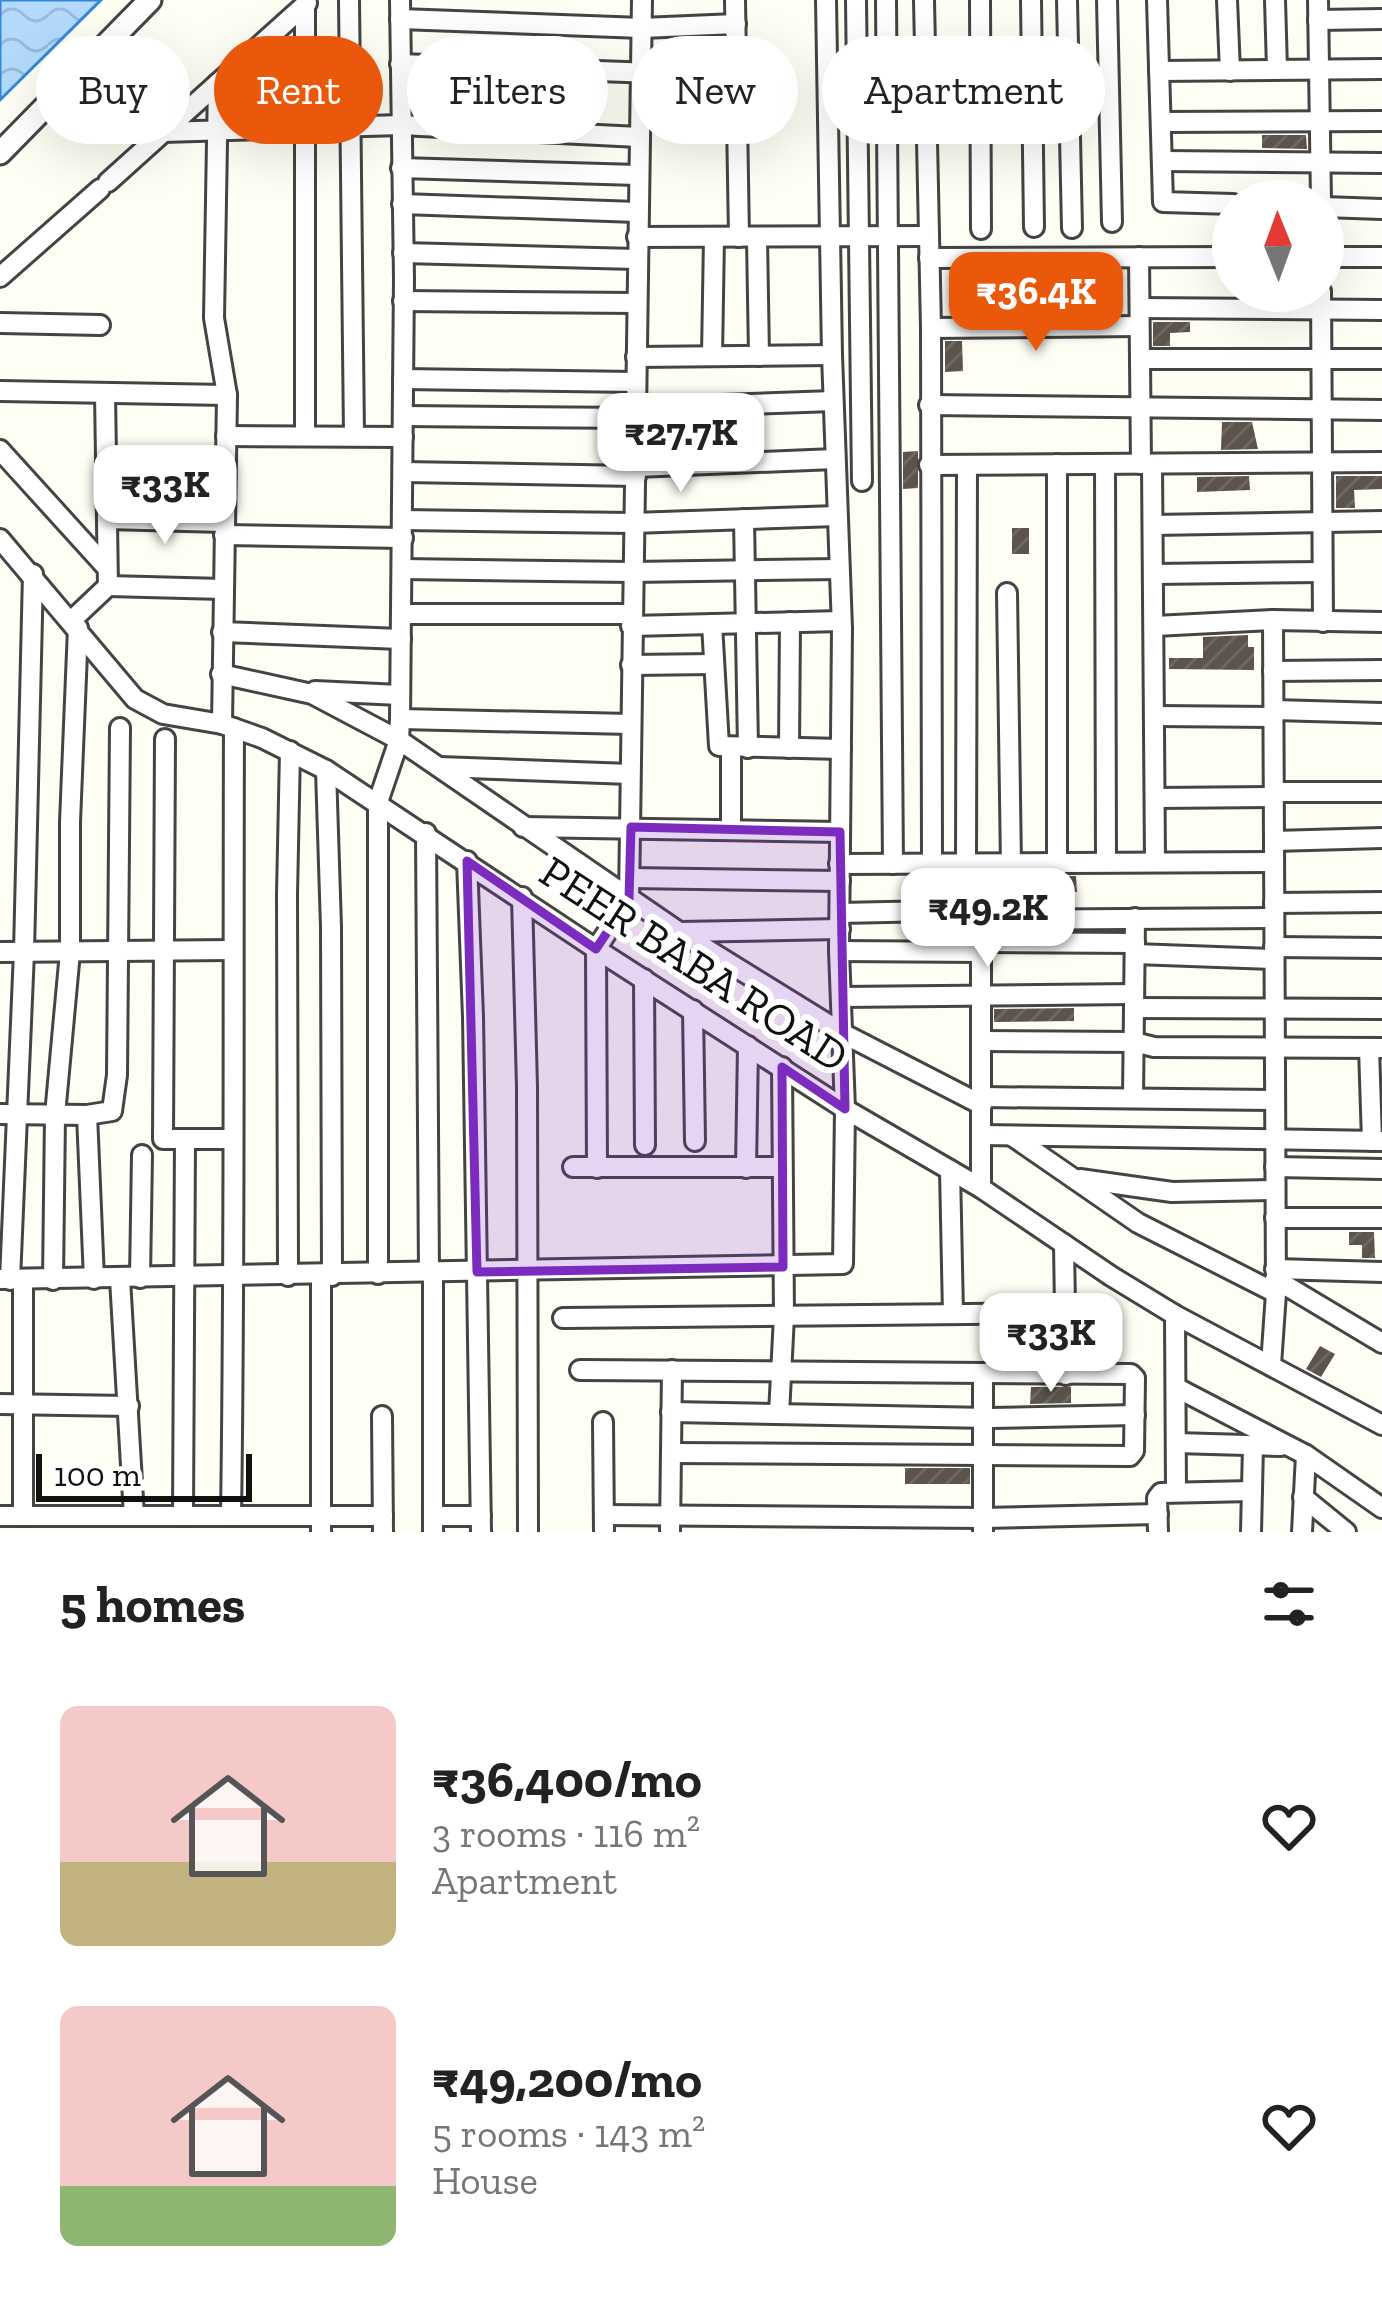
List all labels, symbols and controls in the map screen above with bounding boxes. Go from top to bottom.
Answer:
chip: Buy [36,36,190,144]
chip: Rent [214,36,383,144]
chip: Filters [407,36,608,144]
chip: New [632,36,798,144]
chip: Apartment [822,36,1105,144]
north arrow [1212,180,1344,312]
map controls [1212,180,1344,312]
pin: ₹36.4K [938,252,1134,354]
text: ₹36.4K [976,267,1096,314]
pin: ₹27.7K [583,393,779,495]
text: ₹27.7K [624,408,738,455]
pin: ₹33K [94,445,236,547]
text: ₹33K [121,460,209,507]
street label: PEER BABA ROAD [530,844,858,1084]
pin: ₹49.2K [890,868,1086,970]
text: ₹49.2K [928,883,1048,930]
pin: ₹33K [980,1293,1122,1395]
text: ₹33K [1007,1308,1095,1355]
scale bar [36,1448,252,1501]
text: 100 m [54,1455,141,1494]
icon: filters [1256,1571,1322,1637]
text: 5 homes [60,1574,245,1635]
text: ₹36,400/mo [432,1749,702,1810]
icon: home [156,1754,300,1898]
icon: heart [1256,1793,1322,1859]
text: 3 rooms · 116 m² [432,1810,700,1857]
text: Apartment [432,1857,617,1904]
text: ₹49,200/mo [432,2049,702,2110]
icon: home [156,2054,300,2198]
icon: heart [1256,2093,1322,2159]
text: 5 rooms · 143 m² [432,2110,705,2157]
text: House [432,2157,538,2204]

